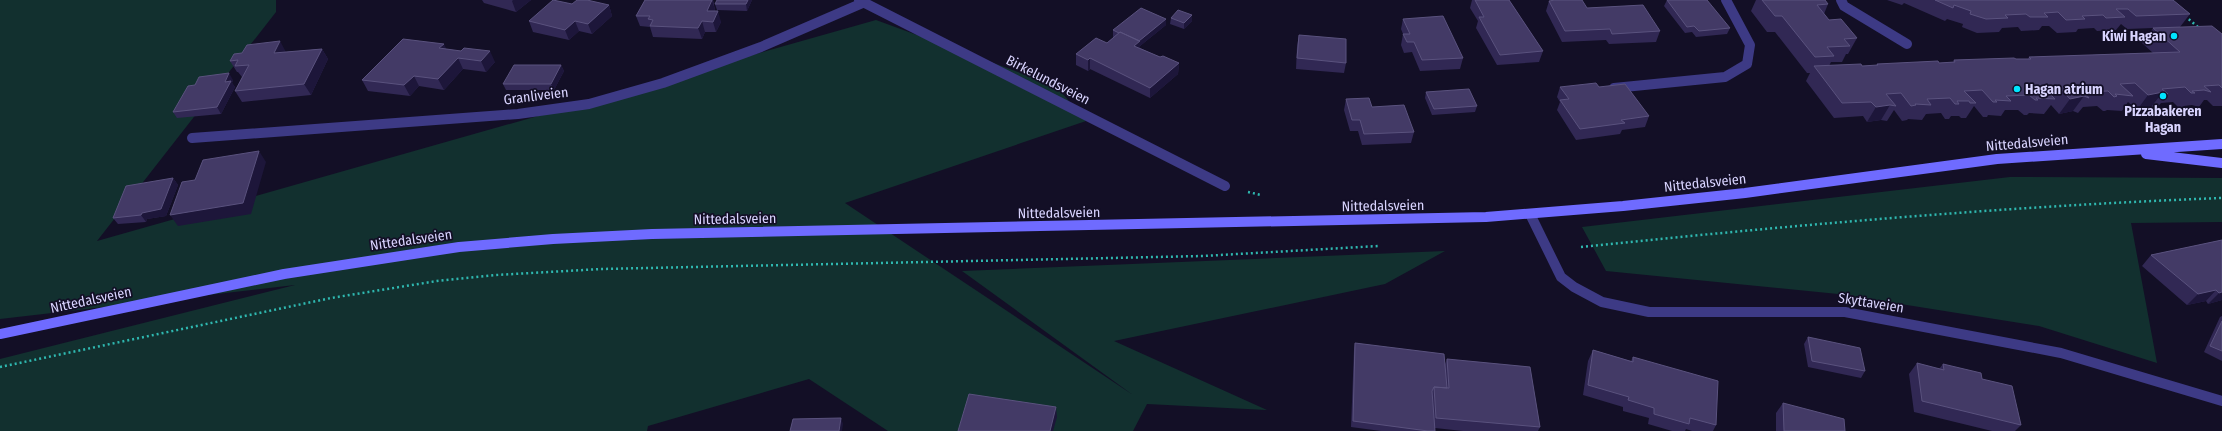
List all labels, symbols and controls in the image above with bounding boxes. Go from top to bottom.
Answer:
place label: Kiwi Hagan [2102,28,2166,45]
marker: Kiwi Hagan [2169,31,2179,41]
street label: Birkelundsveien [1003,52,1093,108]
place label: Hagan atrium [2025,81,2103,98]
street label: Granliveien [503,84,569,108]
marker: Hagan atrium [2012,84,2022,94]
marker: Pizzabakeren Hagan [2158,91,2168,101]
place label: Pizzabakeren Hagan [2124,103,2202,136]
street label: Nittedalsveien [1985,131,2069,155]
street label: Nittedalsveien [1663,170,1747,196]
street label: Nittedalsveien [1342,197,1424,215]
street label: Nittedalsveien [1018,204,1100,222]
street label: Nittedalsveien [694,210,776,228]
street label: Nittedalsveien [369,226,453,254]
street label: Nittedalsveien [49,283,133,317]
street label: Skyttaveien [1837,289,1905,317]

